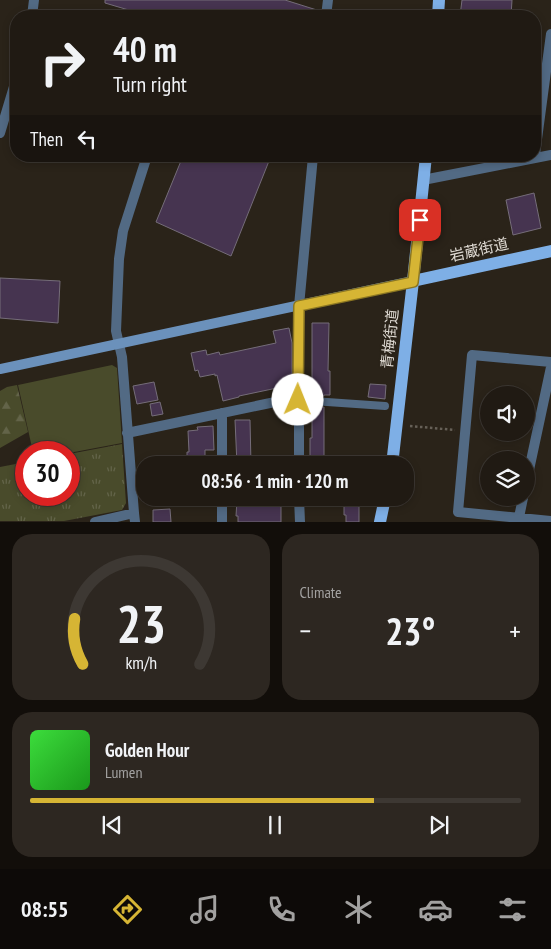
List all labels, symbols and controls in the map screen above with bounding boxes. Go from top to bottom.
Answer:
text: 40 m [113,26,177,72]
icon: right [30,30,95,95]
text: Turn right [113,70,187,98]
icon: left [73,125,101,153]
text: Then [30,127,63,151]
pin [399,199,441,241]
icon: arrive [406,206,434,234]
street label: 岩蔵街道 [448,234,510,266]
street label: 青梅街道 [377,308,402,370]
position arrow [271,373,323,425]
map controls [480,386,535,506]
button: sound [480,386,535,441]
speed limit sign: 30 [15,441,80,506]
button: layers [480,451,535,506]
text: 08:56 · 1 min · 120 m [202,469,348,493]
text: Climate [300,582,342,602]
text: 23 [116,590,166,657]
text: 23° [385,606,435,655]
text: − [300,612,311,649]
text: + [509,612,521,649]
text: km/h [125,651,157,674]
text: Golden Hour [105,738,189,762]
text: Lumen [105,762,142,782]
icon: previous [98,811,126,839]
icon: pause [261,811,289,839]
icon: next [425,811,453,839]
icon: directions [110,892,145,927]
icon: music [187,892,222,927]
icon: phone [264,892,299,927]
icon: climate [341,892,376,927]
icon: car [418,892,453,927]
icon: filters [495,892,530,927]
text: 08:55 [21,895,69,923]

